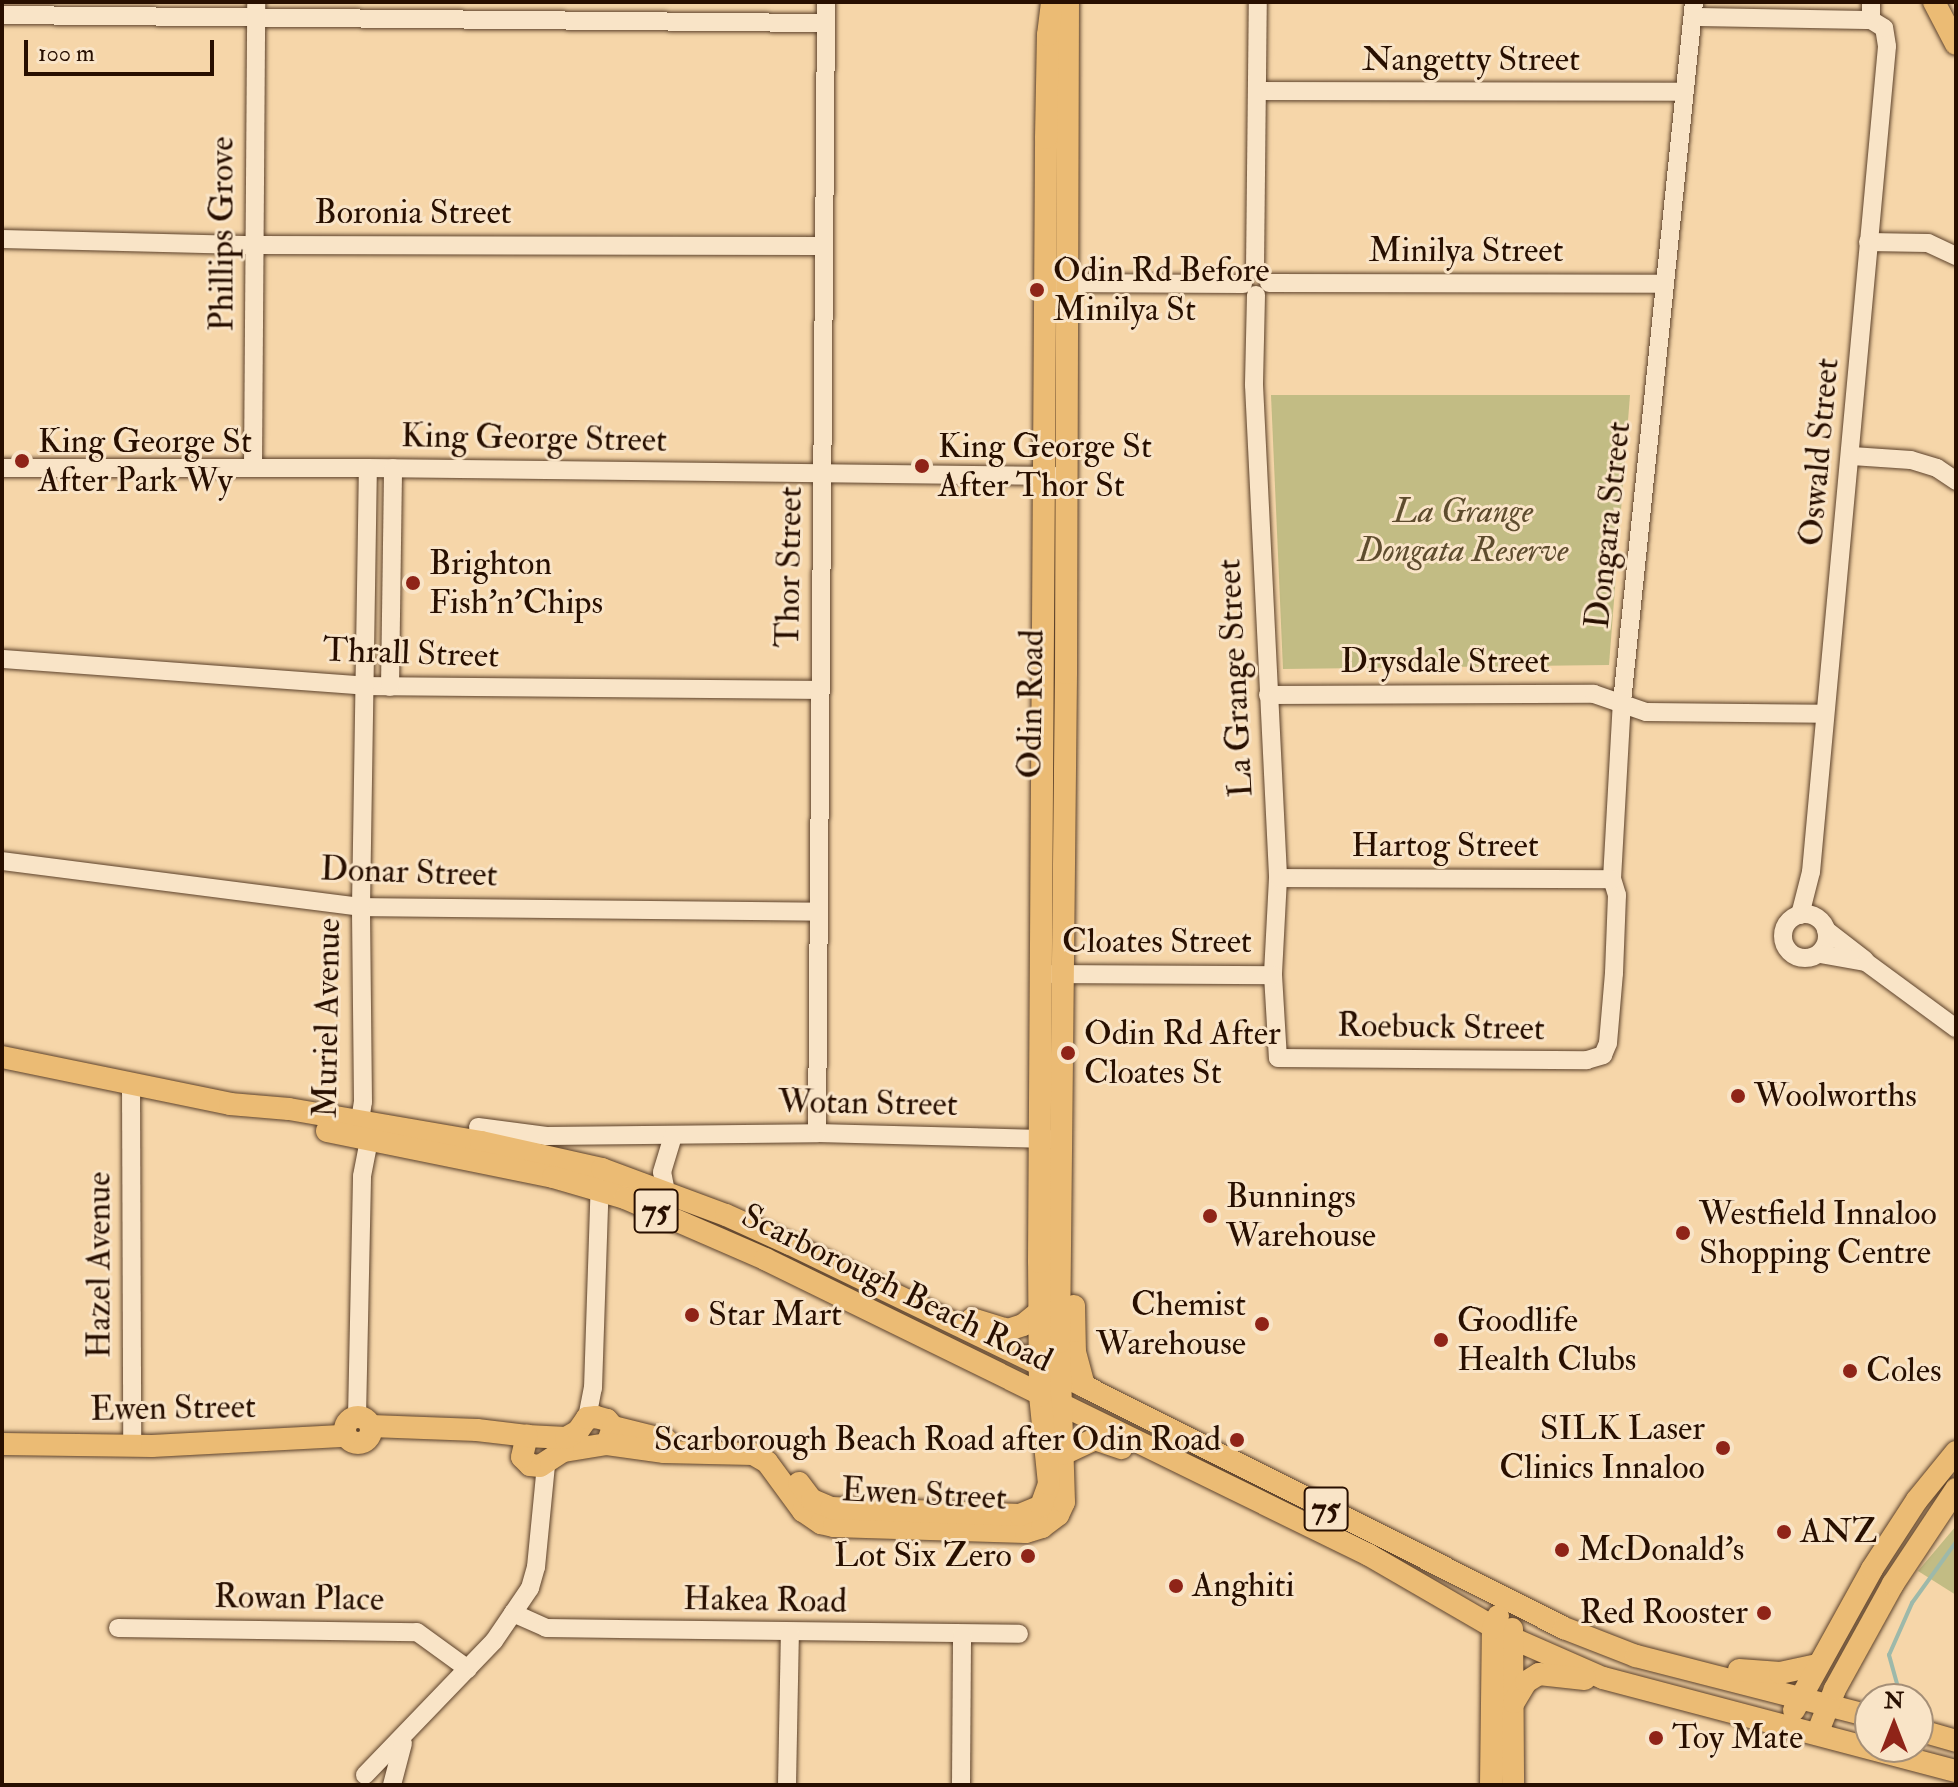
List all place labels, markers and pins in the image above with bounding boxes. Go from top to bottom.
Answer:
place label: Odin Rd Before Minilya St [1053,250,1270,330]
marker: Odin Rd Before Minilya St [1028,281,1046,299]
place label: King George St After Park Wy [38,421,252,500]
place label: King George St After Thor St [938,426,1152,506]
marker: King George St After Park Wy [13,452,31,470]
marker: King George St After Thor St [913,457,931,475]
place label: Brighton Fish'n'Chips [429,543,603,622]
marker: Brighton Fish'n'Chips [404,574,422,592]
place label: Odin Rd After Cloates St [1084,1013,1281,1092]
marker: Odin Rd After Cloates St [1059,1044,1077,1062]
place label: Woolworths [1754,1076,1917,1116]
marker: Woolworths [1729,1087,1747,1105]
place label: Bunnings Warehouse [1226,1176,1376,1256]
place label: Westfield Innaloo Shopping Centre [1699,1193,1937,1272]
marker: Bunnings Warehouse [1201,1207,1219,1225]
marker: Westfield Innaloo Shopping Centre [1674,1224,1692,1242]
place label: Chemist Warehouse [1096,1284,1246,1364]
place label: Star Mart [708,1295,842,1335]
place label: Goodlife Health Clubs [1457,1300,1636,1380]
marker: Star Mart [683,1306,701,1324]
marker: Chemist Warehouse [1253,1315,1271,1333]
marker: Goodlife Health Clubs [1432,1331,1450,1349]
place label: Coles [1866,1351,1942,1391]
marker: Coles [1841,1362,1859,1380]
place label: SILK Laser Clinics Innaloo [1499,1408,1705,1488]
place label: Scarborough Beach Road after Odin Road [654,1420,1221,1460]
marker: Scarborough Beach Road after Odin Road [1228,1431,1246,1449]
marker: SILK Laser Clinics Innaloo [1712,1437,1734,1459]
place label: ANZ [1800,1512,1878,1552]
marker: ANZ [1775,1523,1793,1541]
place label: McDonald's [1578,1530,1744,1570]
place label: Lot Six Zero [834,1536,1012,1576]
marker: McDonald's [1553,1541,1571,1559]
marker: Lot Six Zero [1019,1547,1037,1565]
place label: Anghiti [1192,1566,1295,1606]
marker: Anghiti [1167,1577,1185,1595]
place label: Red Rooster [1580,1593,1748,1633]
marker: Red Rooster [1755,1604,1773,1622]
place label: Toy Mate [1672,1718,1803,1758]
marker: Toy Mate [1647,1729,1665,1747]

